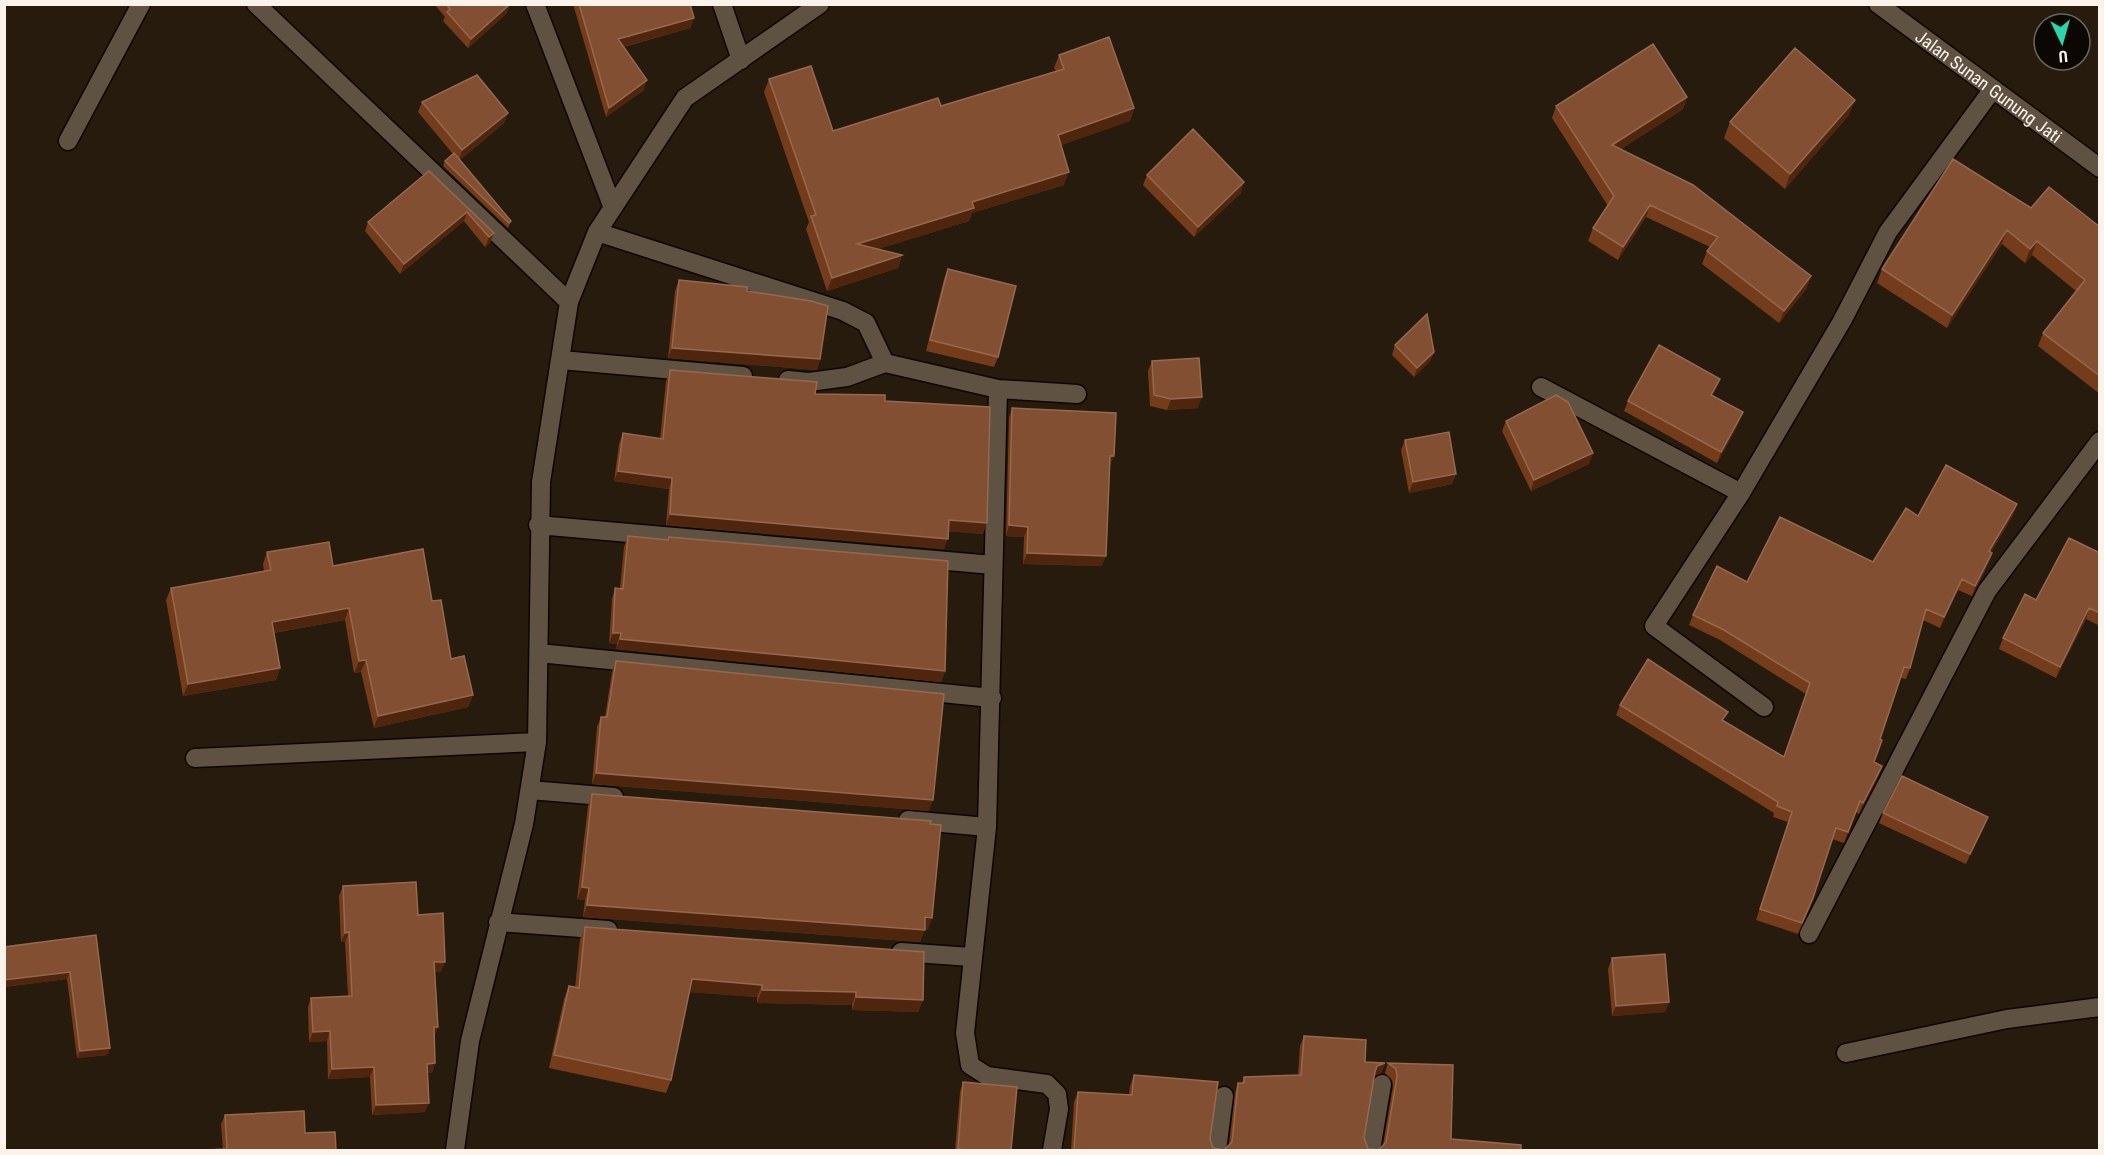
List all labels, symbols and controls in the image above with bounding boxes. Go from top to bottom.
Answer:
north arrow [2032,12,2092,72]
street label: Jalan Sunan Gunung Jati [1912,25,2066,147]
text: U [2058,47,2069,66]

